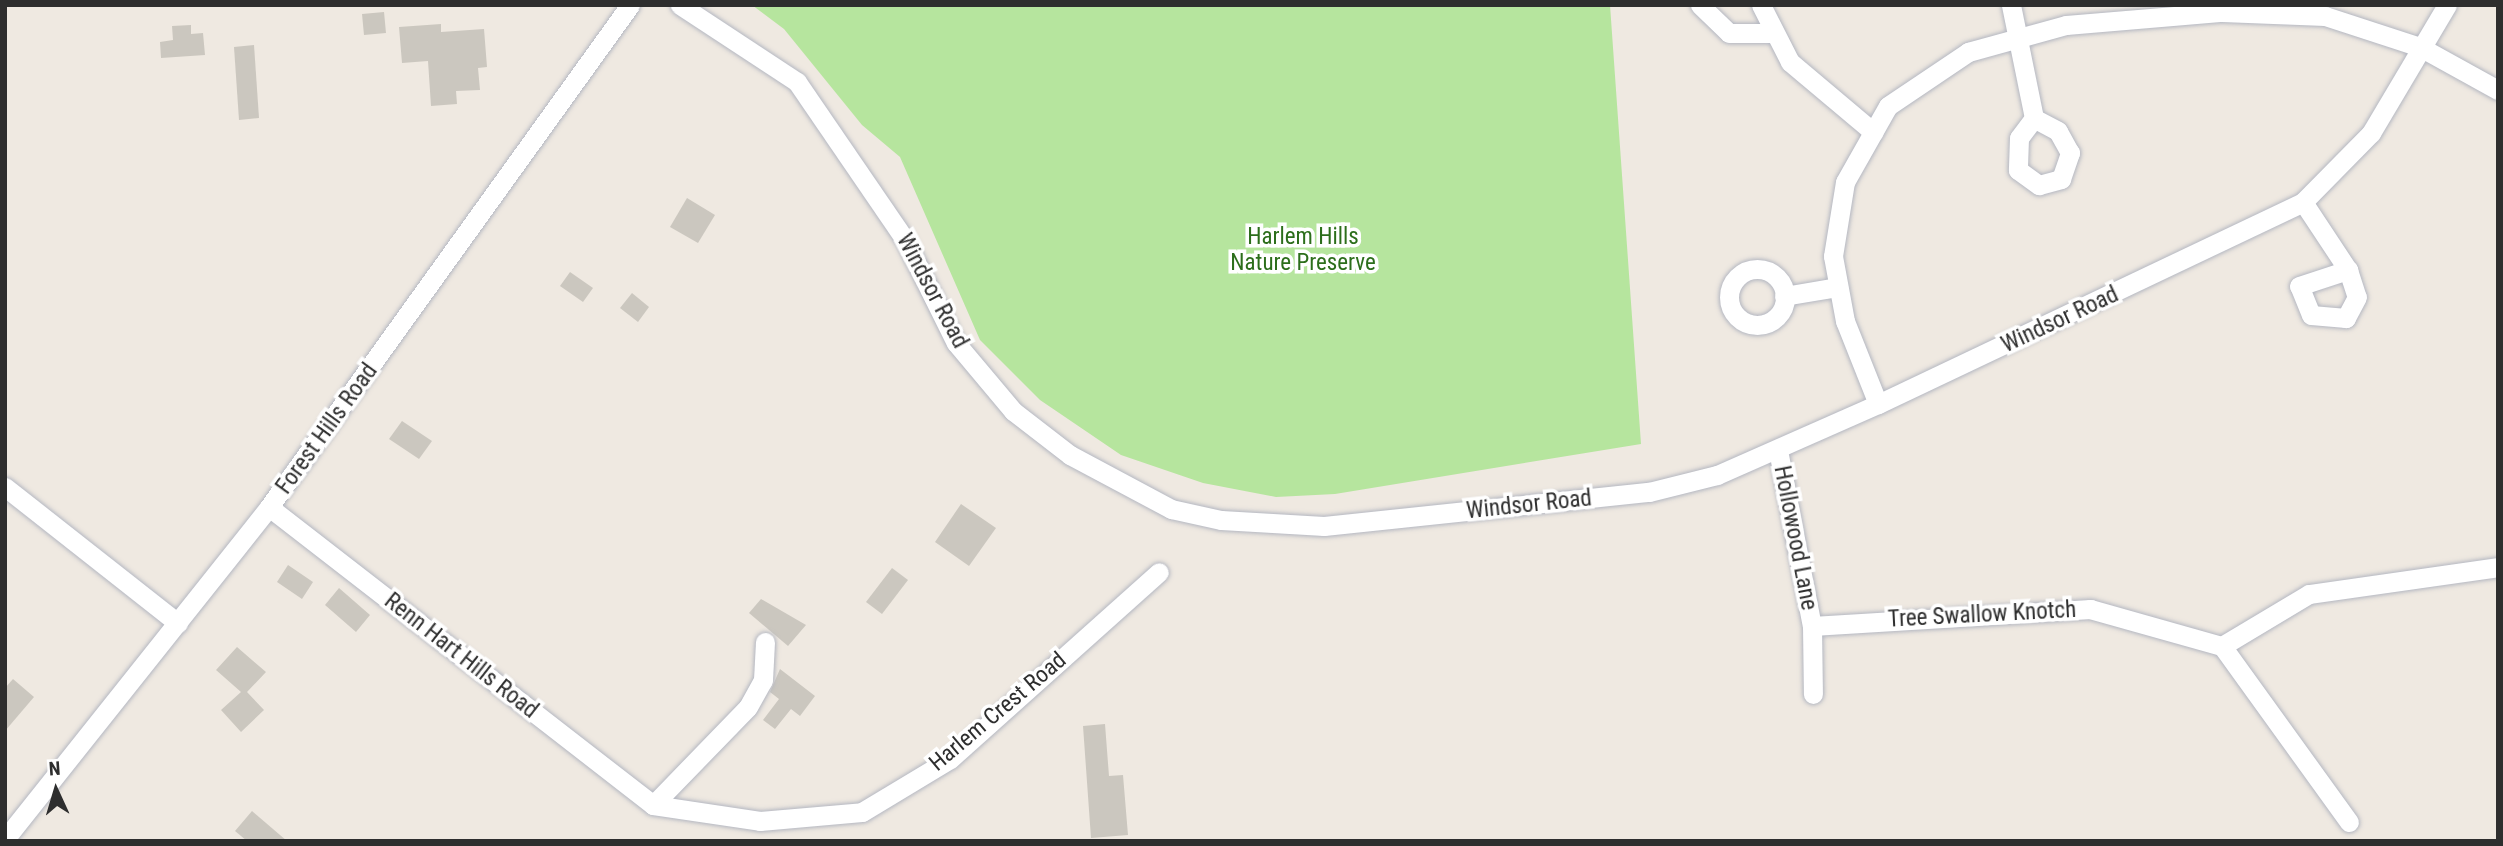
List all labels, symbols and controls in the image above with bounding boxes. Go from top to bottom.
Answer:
park label: Harlem Hills Nature Preserve [1230,223,1376,277]
street label: Windsor Road [890,229,974,353]
street label: Windsor Road [1997,281,2123,359]
street label: Forest Hills Road [270,358,384,500]
street label: Hollowood Lane [1767,463,1823,613]
street label: Windsor Road [1465,485,1593,525]
street label: Renn Hart Hills Road [379,587,543,725]
street label: Tree Swallow Knotch [1887,596,2077,634]
street label: Harlem Crest Road [924,647,1072,777]
north arrow [21,755,91,825]
text: N [48,757,61,780]

